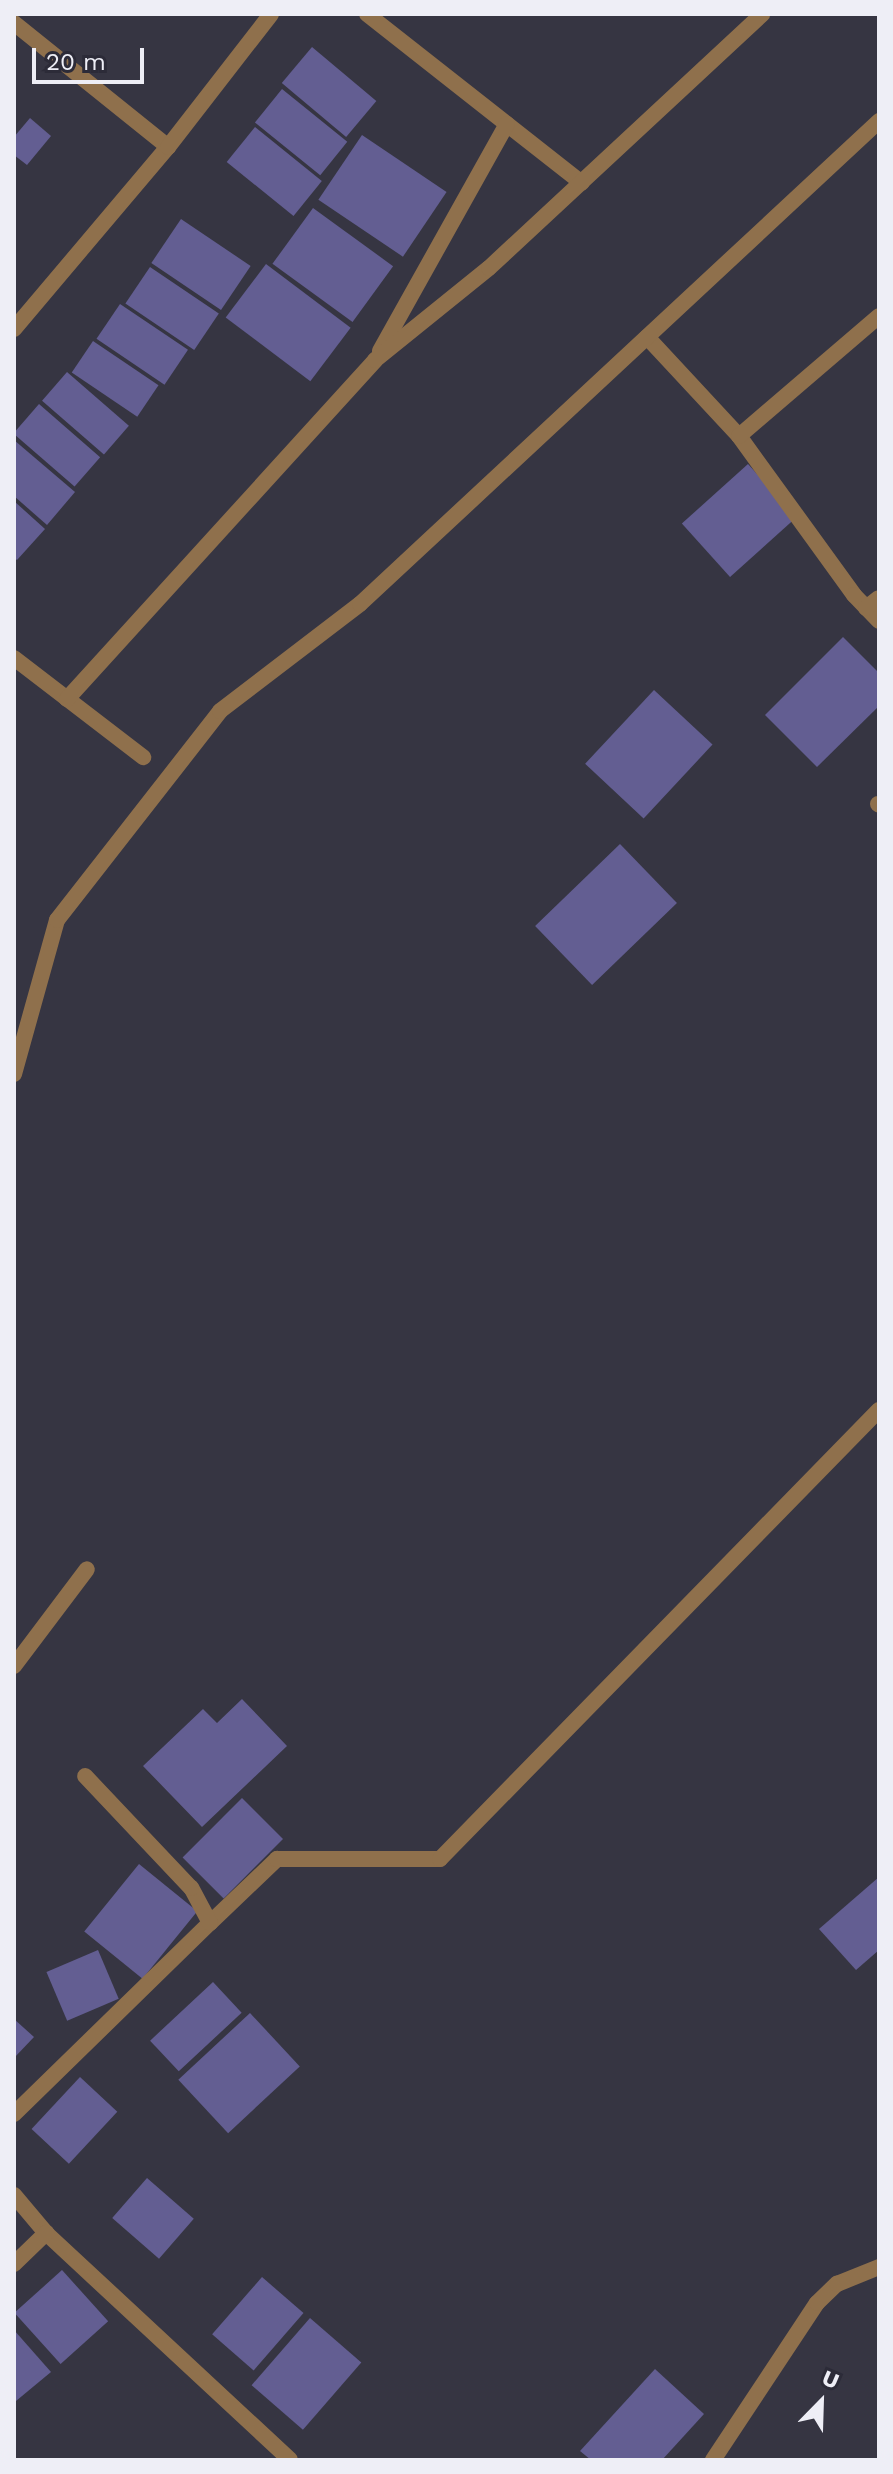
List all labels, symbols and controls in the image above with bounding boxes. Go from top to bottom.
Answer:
scale bar [36,32,148,82]
text: 20 m [46,48,106,76]
north arrow [781,2362,861,2442]
text: U [818,2365,843,2394]

